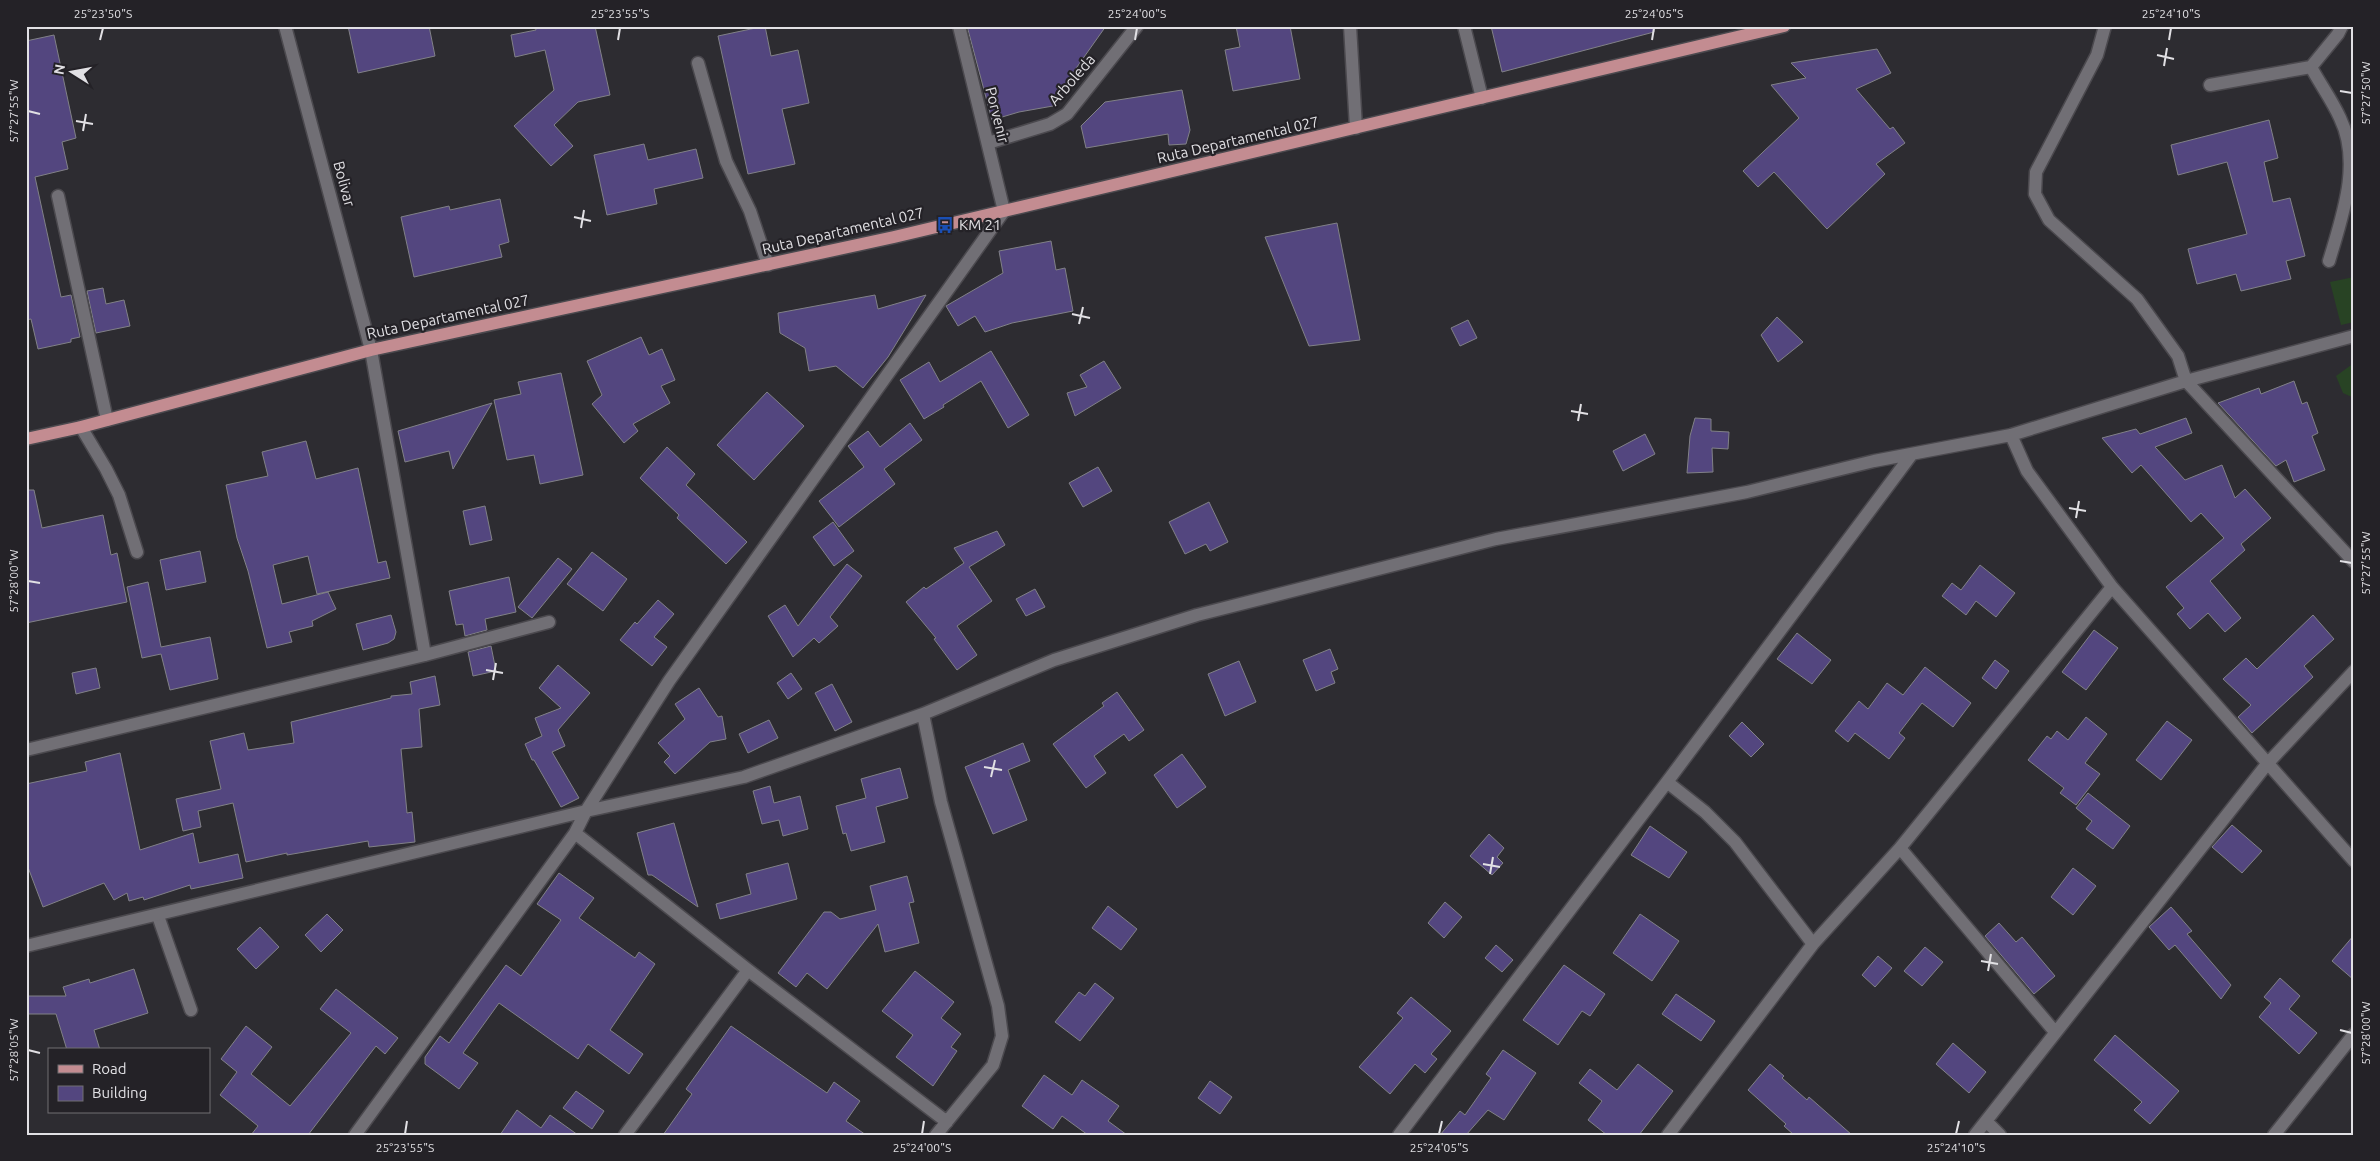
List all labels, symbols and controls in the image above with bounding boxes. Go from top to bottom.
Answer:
text: 25°23'50"S [74,7,132,20]
text: 25°23'55"S [591,7,649,20]
text: 25°24'00"S [1108,7,1166,20]
text: 25°24'05"S [1625,7,1683,20]
text: 25°24'10"S [2142,7,2200,20]
north arrow [48,48,98,98]
street label: Arboleda [1045,51,1098,109]
text: 57°27'50"W [2359,61,2372,125]
text: N [50,63,68,76]
text: 57°27'55"W [7,79,20,143]
street label: Porvenir [982,85,1013,145]
street label: Ruta Departamental 027 [1155,113,1321,166]
street label: Bolivar [330,159,359,209]
street label: Ruta Departamental 027 [760,204,926,257]
bus stop icon: KM 21 [935,215,955,235]
place label: KM 21 [959,216,1002,233]
street label: Ruta Departamental 027 [365,291,531,342]
text: 57°27'55"W [2359,531,2372,595]
text: 57°28'00"W [7,549,20,613]
text: 57°28'00"W [2359,1001,2372,1065]
text: 57°28'05"W [7,1018,20,1082]
legend [48,1048,210,1114]
text: Road [92,1060,127,1077]
text: Building [92,1084,147,1101]
text: 25°23'55"S [376,1141,434,1154]
text: 25°24'00"S [893,1141,951,1154]
text: 25°24'05"S [1410,1141,1468,1154]
text: 25°24'10"S [1927,1141,1985,1154]

